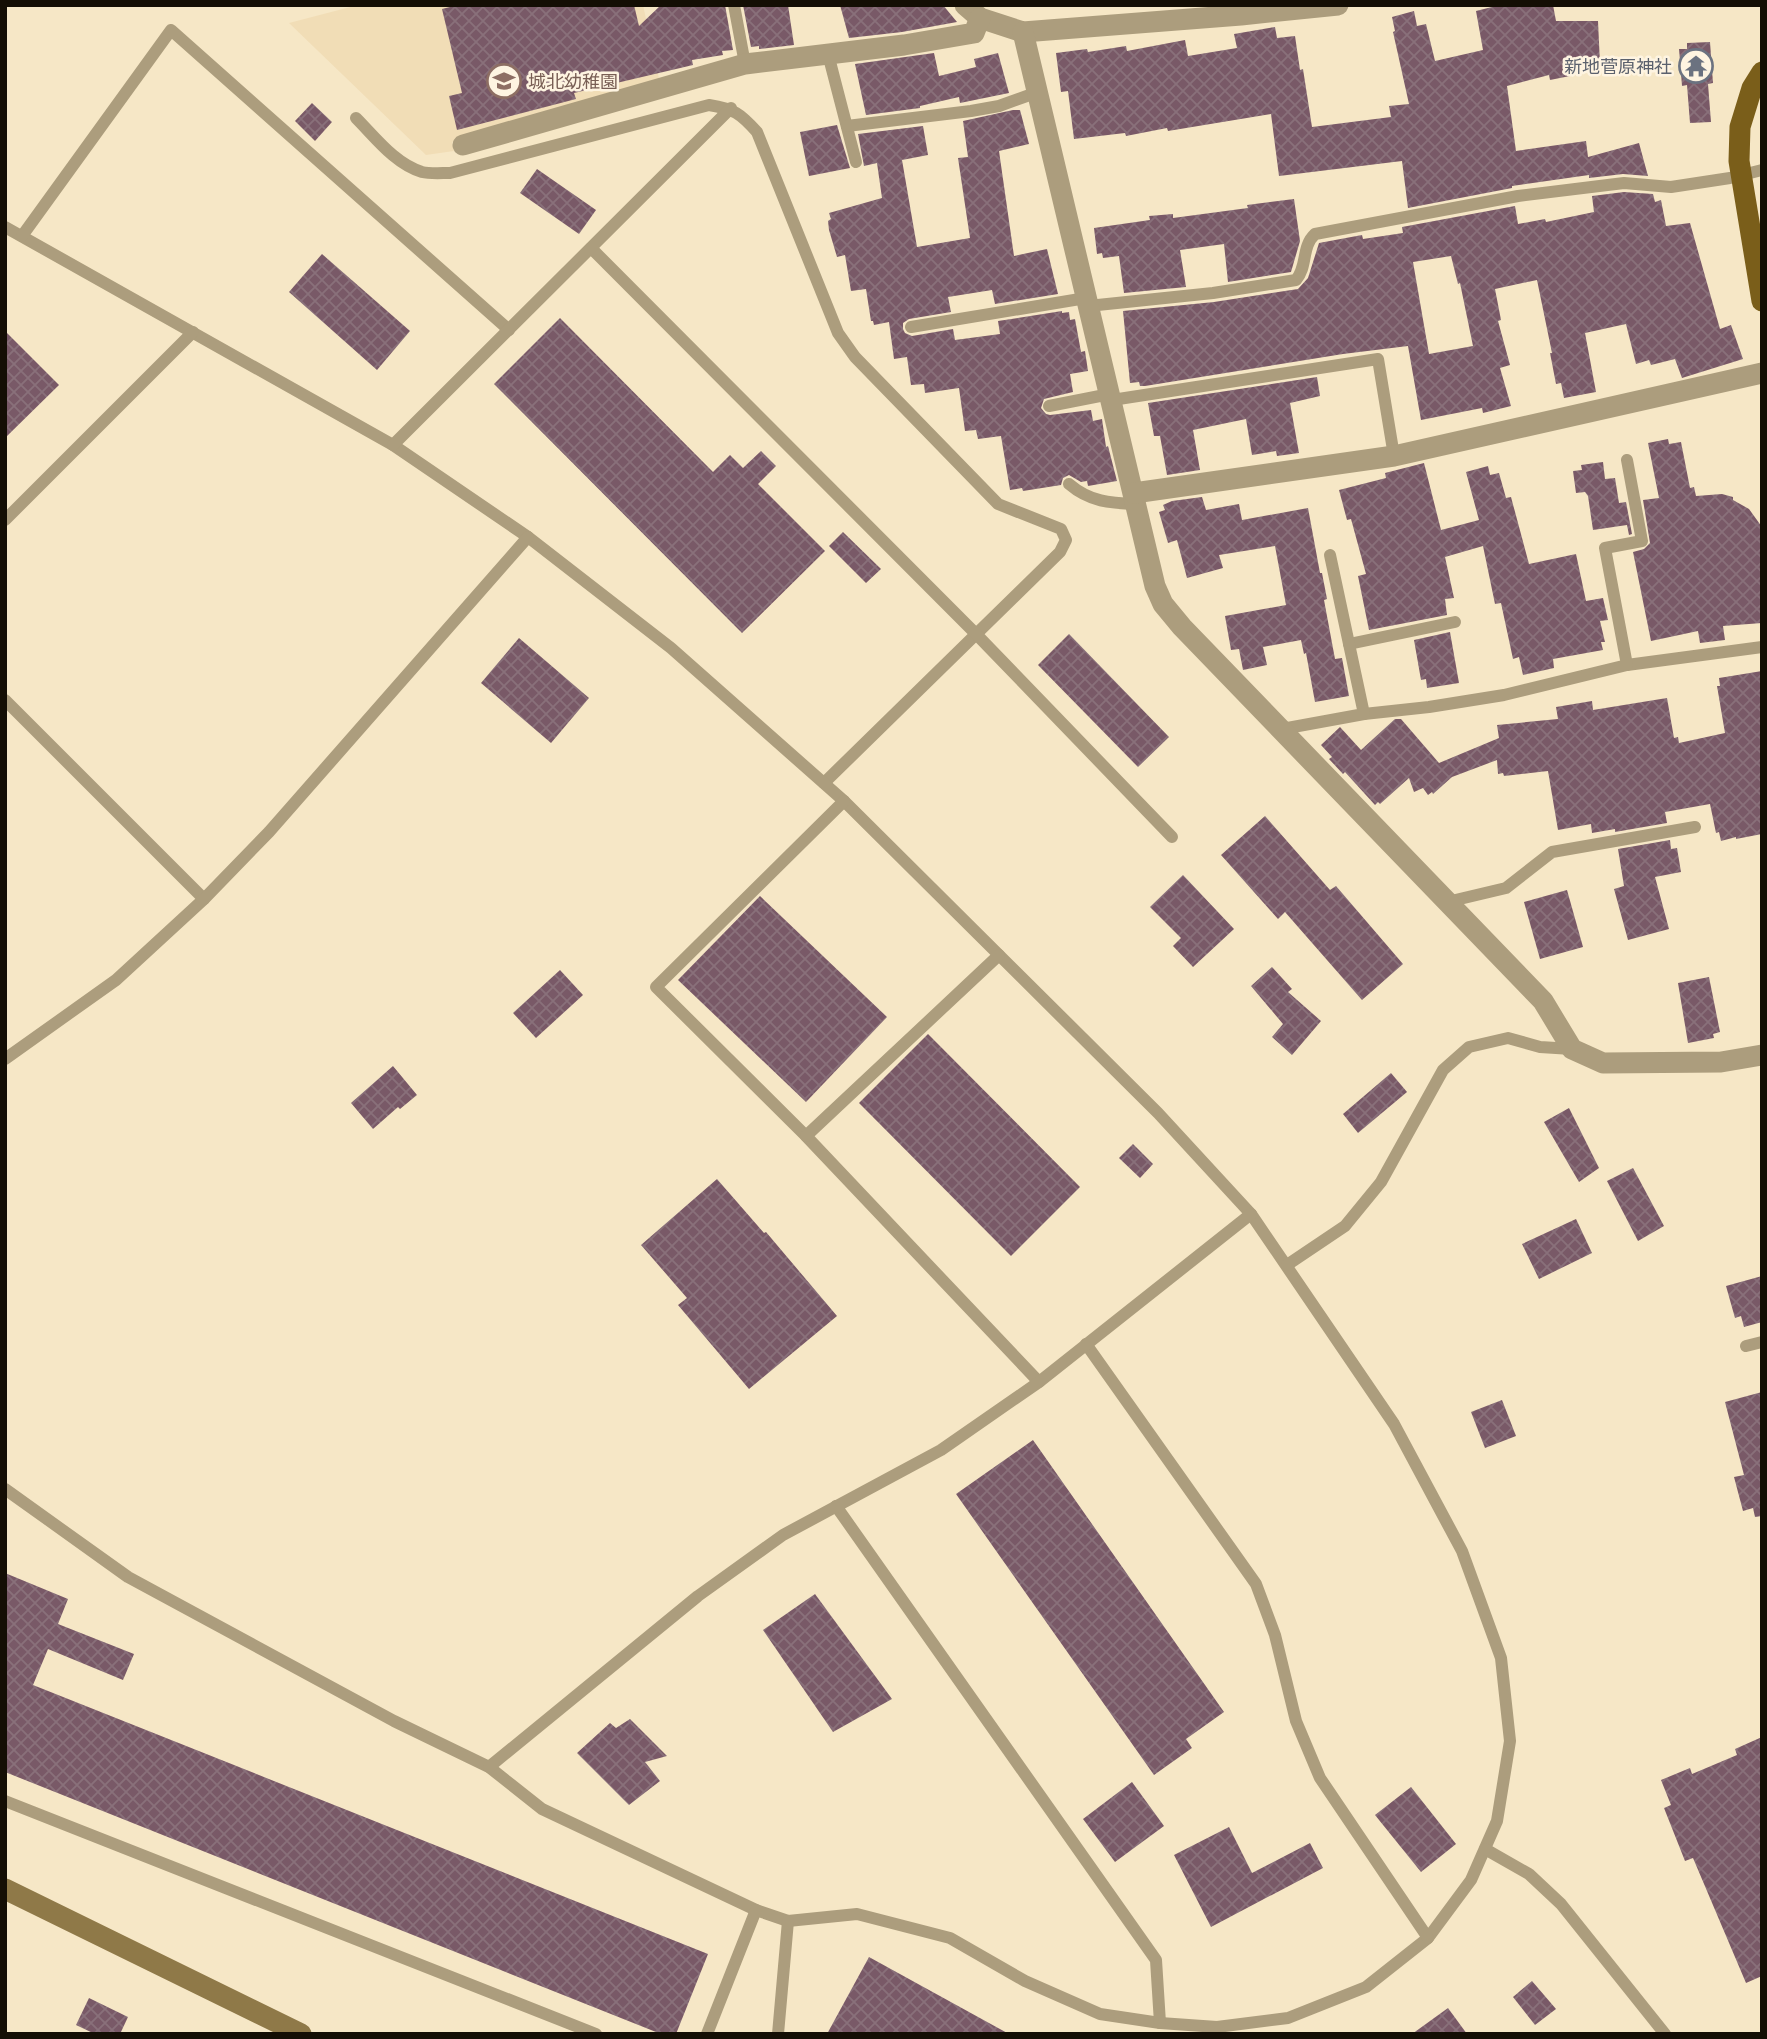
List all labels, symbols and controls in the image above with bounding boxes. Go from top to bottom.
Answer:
temple icon: 新地菅原神社 [1677,47,1715,85]
place label: 新地菅原神社 [1564,56,1672,77]
school or university icon: 城北幼稚園 [485,62,523,100]
place label: 城北幼稚園 [528,71,618,92]

